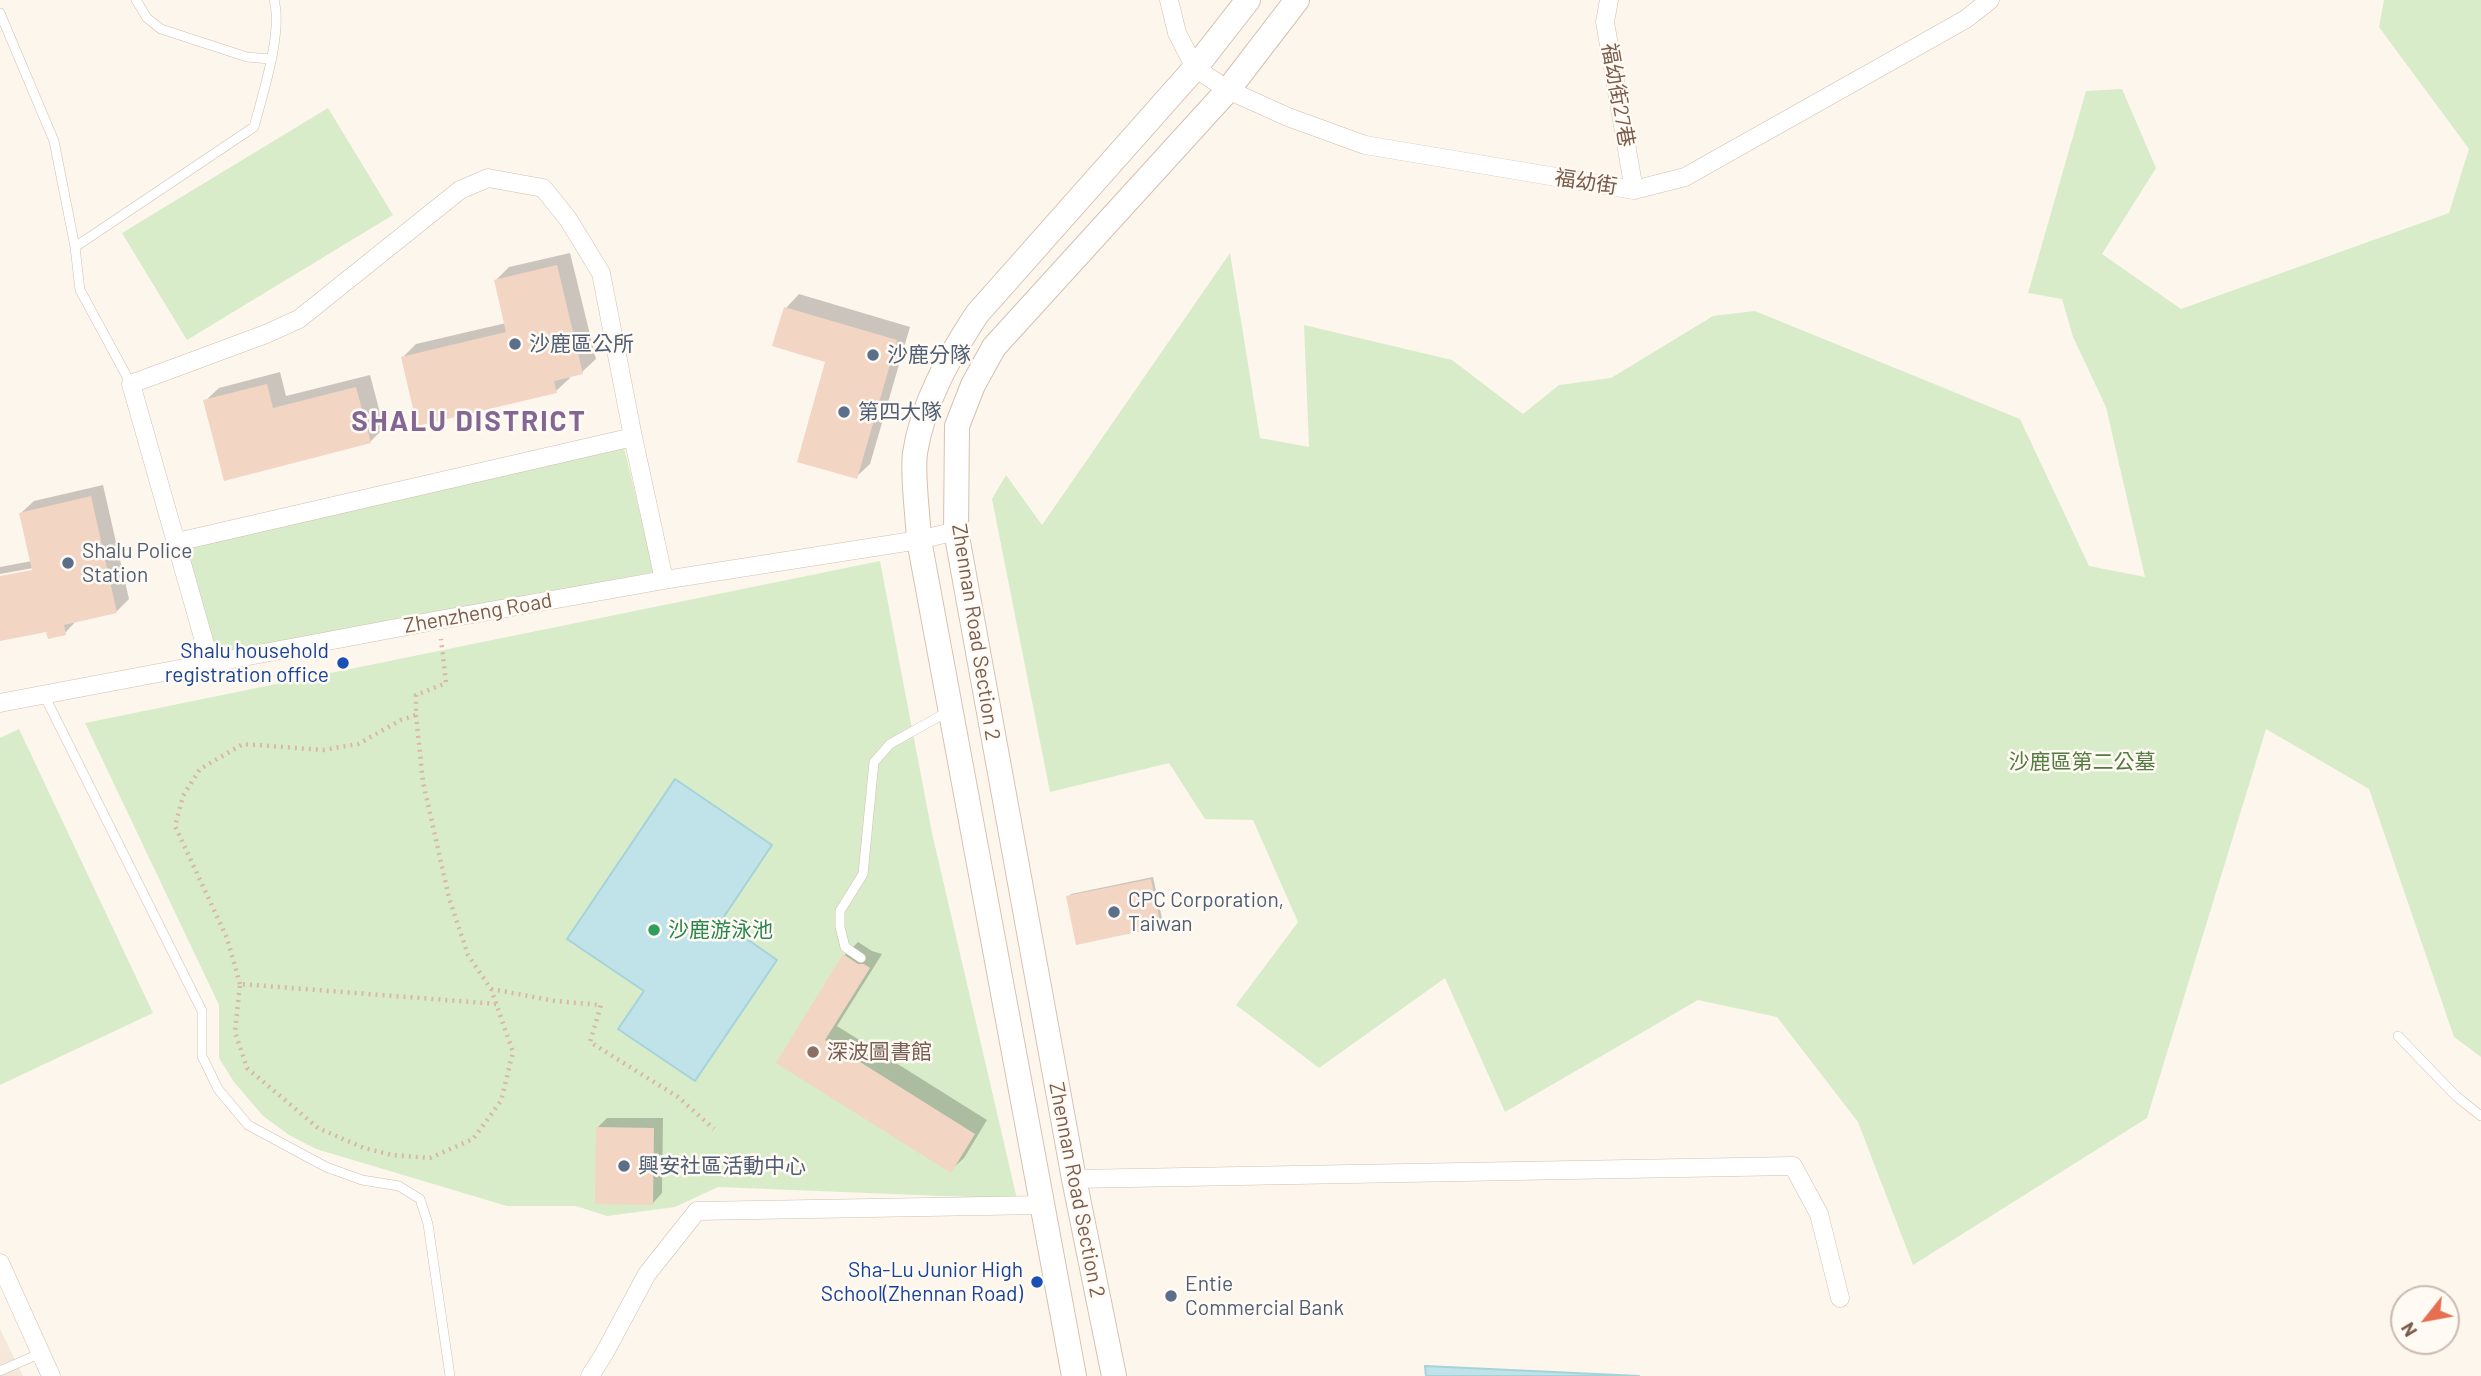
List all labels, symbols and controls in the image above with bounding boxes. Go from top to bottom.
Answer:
street label: 福幼街27巷 [1596,41,1640,149]
street label: 福幼街 [1553,165,1619,199]
place label: 沙鹿區公所 [529,331,634,357]
marker: 沙鹿區公所 [507,336,523,352]
place label: 沙鹿分隊 [887,342,971,368]
marker: 沙鹿分隊 [865,347,881,363]
place label: 第四大隊 [858,399,942,425]
marker: 第四大隊 [836,404,852,420]
district label: SHALU DISTRICT [353,405,585,439]
street label: Zhennan Road Section 2 [946,522,1006,742]
place label: Shalu Police Station [82,538,192,588]
marker: Shalu Police Station [60,555,76,571]
street label: Zhenzheng Road [402,588,554,638]
place label: Shalu household registration office [165,638,329,688]
marker: Shalu household registration office [335,655,351,671]
park label: 沙鹿區第二公墓 [2009,749,2155,775]
place label: CPC Corporation, Taiwan [1128,887,1284,937]
marker: CPC Corporation, Taiwan [1106,904,1122,920]
place label: 沙鹿游泳池 [668,917,773,943]
marker: 沙鹿游泳池 [646,922,662,938]
place label: 深波圖書館 [827,1039,932,1065]
marker: 深波圖書館 [805,1044,821,1060]
street label: Zhennan Road Section 2 [1044,1080,1110,1300]
place label: 興安社區活動中心 [638,1153,806,1179]
marker: 興安社區活動中心 [616,1158,632,1174]
place label: Sha-Lu Junior High School(Zhennan Road) [821,1257,1023,1307]
place label: Entie Commercial Bank [1185,1271,1344,1321]
marker: Sha-Lu Junior High School(Zhennan Road) [1029,1274,1045,1290]
north arrow [2390,1285,2460,1355]
marker: Entie Commercial Bank [1163,1288,1179,1304]
text: N [2395,1319,2421,1341]

